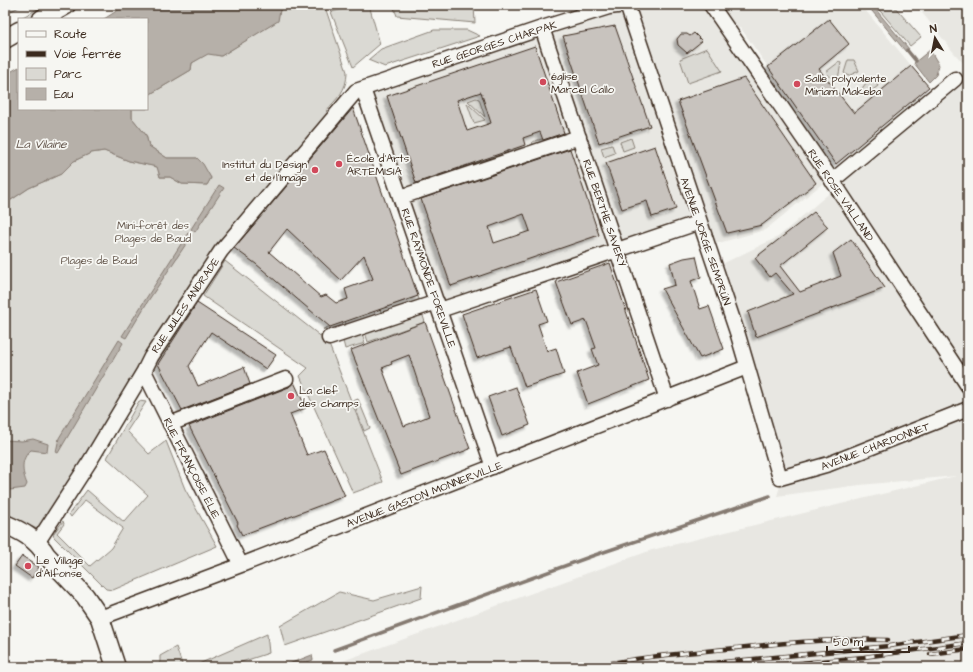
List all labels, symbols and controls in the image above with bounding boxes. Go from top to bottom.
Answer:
street label: RUE GEORGES CHARPAK [430,17,559,72]
legend [18,18,148,110]
north arrow [915,18,955,58]
text: N [929,21,938,37]
text: Route [54,26,87,43]
text: Voie ferrée [54,46,122,63]
text: Parc [54,66,82,83]
place label: église Marcel Callo [551,69,615,97]
place label: Salle polyvalente Miriam Makeba [805,71,886,99]
marker: église Marcel Callo [538,77,548,87]
marker: Salle polyvalente Miriam Makeba [792,79,802,89]
text: Eau [54,86,73,103]
water label: La Vilaine [16,136,67,153]
street label: RUE ROSE VALLAND [804,146,877,244]
place label: École d'Arts ARTEMISIA [347,151,410,179]
place label: Institut du Design et de l'Image [222,157,307,186]
street label: RUE BERTHE SAVERY [579,157,630,269]
marker: École d'Arts ARTEMISIA [334,159,344,169]
marker: Institut du Design et de l'Image [310,165,320,175]
street label: AVENUE JORGE SEMPRÚN [677,175,735,307]
street label: RUE RAYMONDE FOREVILLE [398,206,460,350]
park label: Mini-forêt des Plages de Baud [115,218,192,247]
park label: Plages de Baud [61,253,138,269]
street label: RUE JULES ANDRADE [148,254,223,356]
place label: La clef des champs [299,383,359,411]
marker: La clef des champs [286,391,296,401]
street label: RUE FRANÇOISE ÉLIE [160,415,224,522]
street label: AVENUE CHARDONNET [819,419,932,474]
street label: AVENUE GASTON MONNERVILLE [344,457,505,531]
place label: Le Village d'Alfonse [36,553,83,581]
marker: Le Village d'Alfonse [23,561,33,571]
scale bar [827,628,909,654]
text: 50 m [833,634,864,651]

